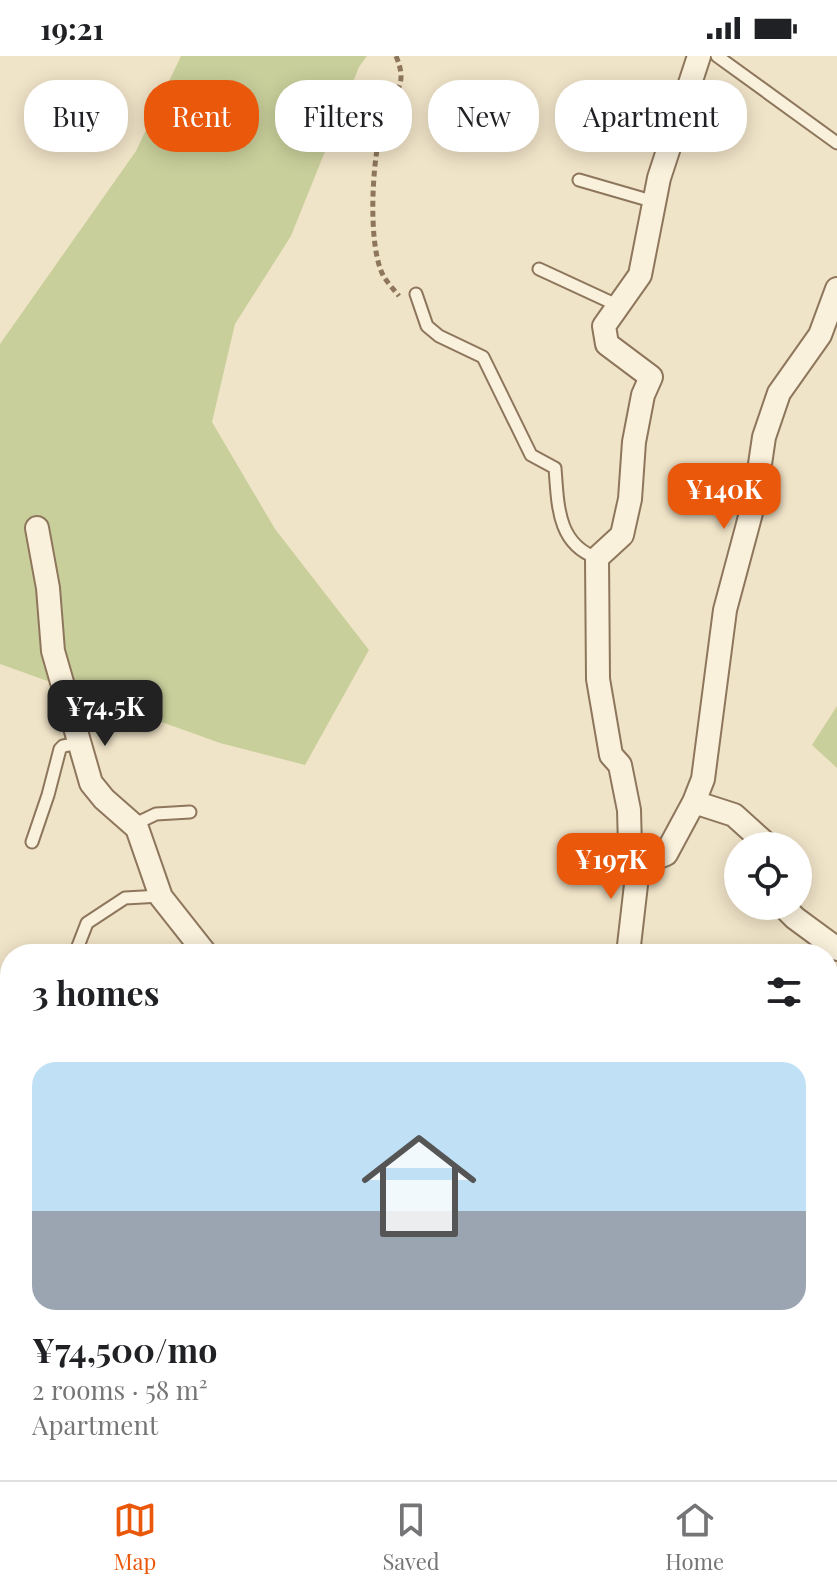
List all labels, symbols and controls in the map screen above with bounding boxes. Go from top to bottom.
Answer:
text: 19:21 [40,8,104,48]
chip: Buy [24,80,128,152]
chip: Rent [144,80,259,152]
chip: Filters [275,80,412,152]
chip: New [428,80,539,152]
chip: Apartment [555,80,747,152]
pin: ¥140K [668,463,780,531]
text: ¥140K [686,471,762,506]
pin: ¥74.5K [40,680,170,748]
text: ¥74.5K [66,688,144,723]
map controls [724,832,812,920]
button: locate [724,832,812,920]
pin: ¥197K [555,833,667,901]
text: ¥197K [575,841,647,876]
text: 3 homes [32,969,159,1015]
icon: filters [762,970,806,1014]
icon: home [347,1114,491,1258]
text: ¥74,500/mo [32,1326,217,1372]
text: 2 rooms · 58 m² [32,1372,208,1407]
text: Apartment [32,1407,158,1442]
tab: Map [113,1498,157,1576]
tab: Saved [382,1498,440,1576]
tab: Home [665,1498,724,1576]

